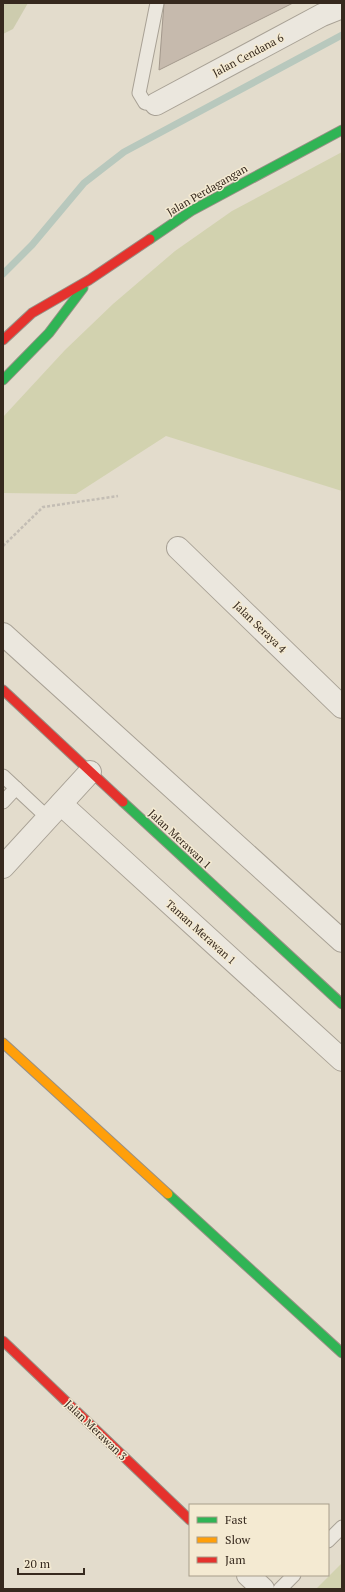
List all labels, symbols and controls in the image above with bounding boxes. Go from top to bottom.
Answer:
street label: Jalan Cendana 6 [210,30,286,80]
street label: Jalan Perdagangan [164,161,250,219]
street label: Jalan Seraya 4 [231,598,290,656]
street label: Jalan Merawan 1 [146,806,214,872]
street label: Taman Merawan 1 [163,897,239,967]
street label: Jalan Merawan 3 [62,1397,130,1463]
legend [189,1504,329,1576]
text: Fast [225,1512,248,1527]
text: Slow [225,1532,251,1547]
scale bar [18,1550,84,1576]
text: Jam [225,1552,246,1567]
text: 20 m [24,1556,51,1571]

